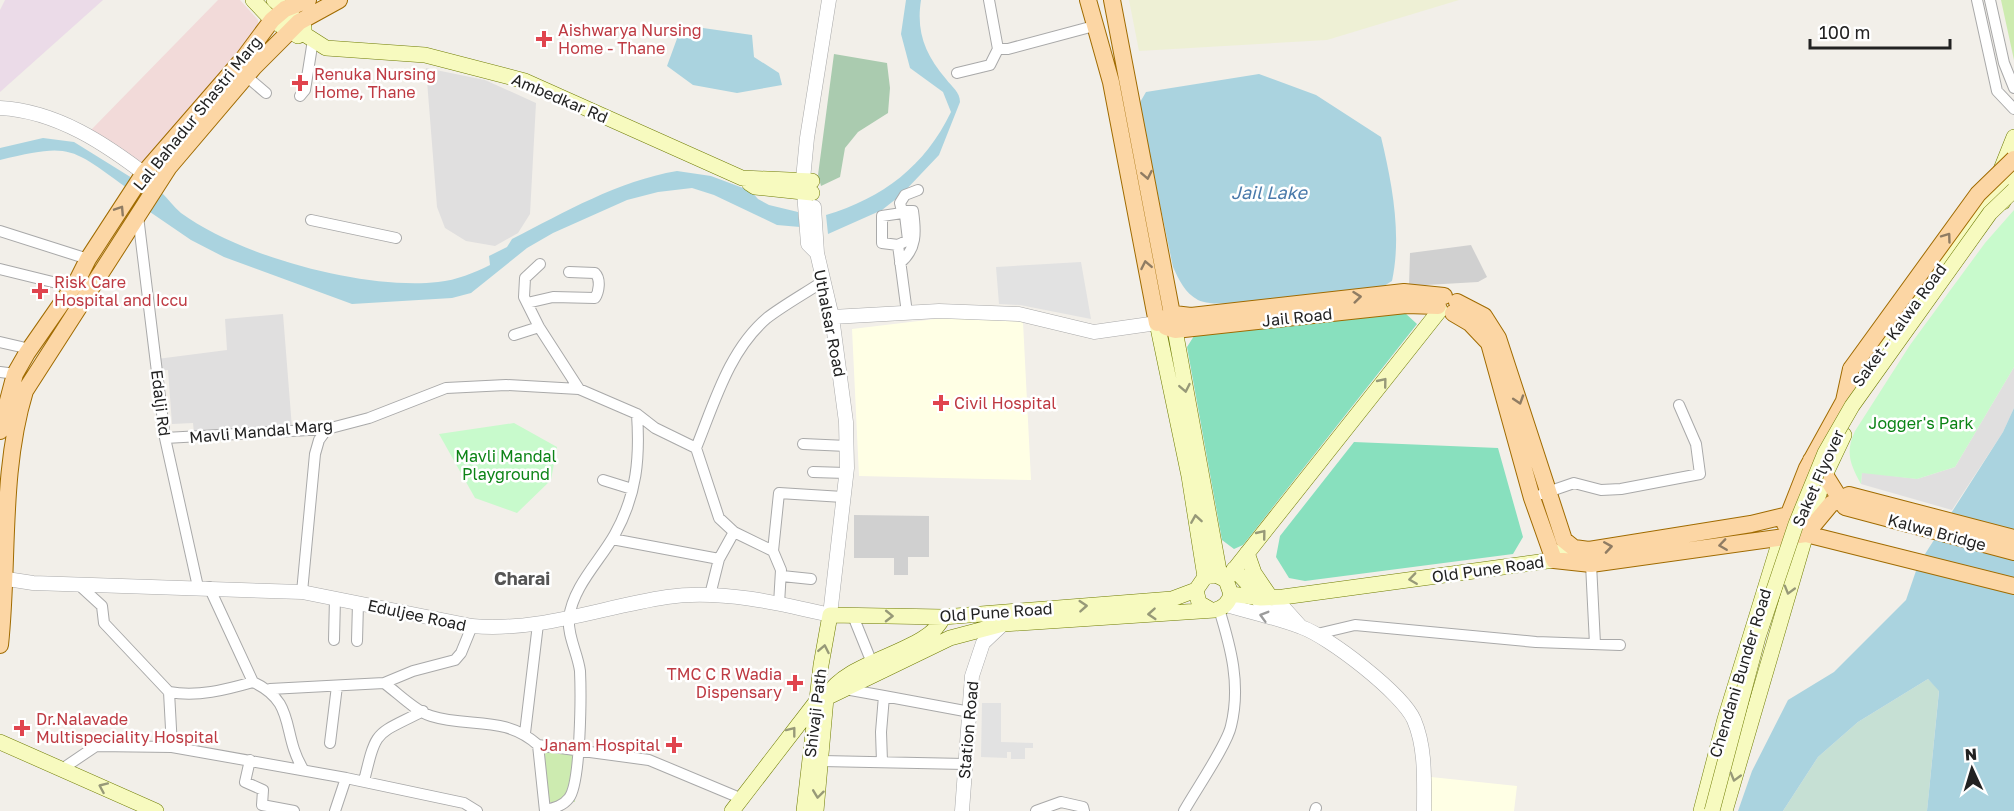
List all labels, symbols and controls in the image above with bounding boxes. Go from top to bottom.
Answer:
scale bar [1810,12,1950,50]
place label: Aishwarya Nursing Home - Thane [558,20,702,58]
text: 100 m [1819,21,1870,43]
marker: Aishwarya Nursing Home - Thane [535,30,553,48]
street label: Lal Bahadur Shastri Marg [128,32,266,194]
place label: Renuka Nursing Home, Thane [314,64,436,102]
street label: Ambedkar Rd [509,69,611,127]
marker: Renuka Nursing Home, Thane [291,74,309,92]
one-way arrow [1140,170,1153,180]
water label: Jail Lake [1231,181,1309,203]
one-way arrow [113,206,124,217]
one-way arrow [1940,232,1951,243]
street label: Saket - Kalwa Road [1848,259,1950,391]
one-way arrow [1140,261,1153,271]
street label: Uthalsar Road [810,268,850,378]
place label: Risk Care Hospital and Iccu [54,272,188,310]
marker: Risk Care Hospital and Iccu [31,282,49,300]
one-way arrow [1352,292,1361,304]
street label: Jail Road [1261,303,1333,331]
street label: Edalji Rd [147,369,175,437]
one-way arrow [1376,377,1387,388]
one-way arrow [1178,382,1191,392]
place label: Civil Hospital [954,393,1056,413]
marker: Civil Hospital [932,394,950,412]
one-way arrow [1511,394,1524,405]
park label: Jogger's Park [1869,413,1973,433]
street label: Mavli Mandal Marg [188,415,334,447]
street label: Saket Flyover [1788,426,1848,530]
park label: Mavli Mandal Playground [455,446,557,484]
street label: Kalwa Bridge [1886,509,1988,555]
one-way arrow [1190,515,1202,524]
one-way arrow [1255,530,1266,541]
one-way arrow [1719,538,1728,550]
one-way arrow [1604,542,1613,554]
street label: Old Pune Road [1431,551,1545,587]
district label: Charai [494,567,550,589]
one-way arrow [1408,572,1417,585]
one-way arrow [1784,584,1796,595]
street label: Chendani Bunder Road [1705,586,1775,760]
street label: Eduljee Road [366,595,468,635]
street label: Old Pune Road [939,598,1053,626]
one-way arrow [1079,599,1088,612]
one-way arrow [1148,607,1157,620]
one-way arrow [884,610,893,623]
one-way arrow [1259,611,1269,623]
one-way arrow [817,644,830,654]
place label: TMC C R Wadia Dispensary [667,664,782,702]
street label: Shivaji Path [800,667,830,759]
marker: TMC C R Wadia Dispensary [786,674,804,692]
street label: Station Road [954,680,982,780]
place label: Dr.Nalavade Multispeciality Hospital [36,709,219,747]
marker: Dr.Nalavade Multispeciality Hospital [13,719,31,737]
one-way arrow [785,726,796,737]
place label: Janam Hospital [540,735,660,755]
marker: Janam Hospital [665,736,683,754]
north arrow [1942,739,2002,799]
text: N [1964,744,1978,764]
one-way arrow [1730,771,1742,782]
one-way arrow [98,782,109,794]
one-way arrow [812,790,825,799]

